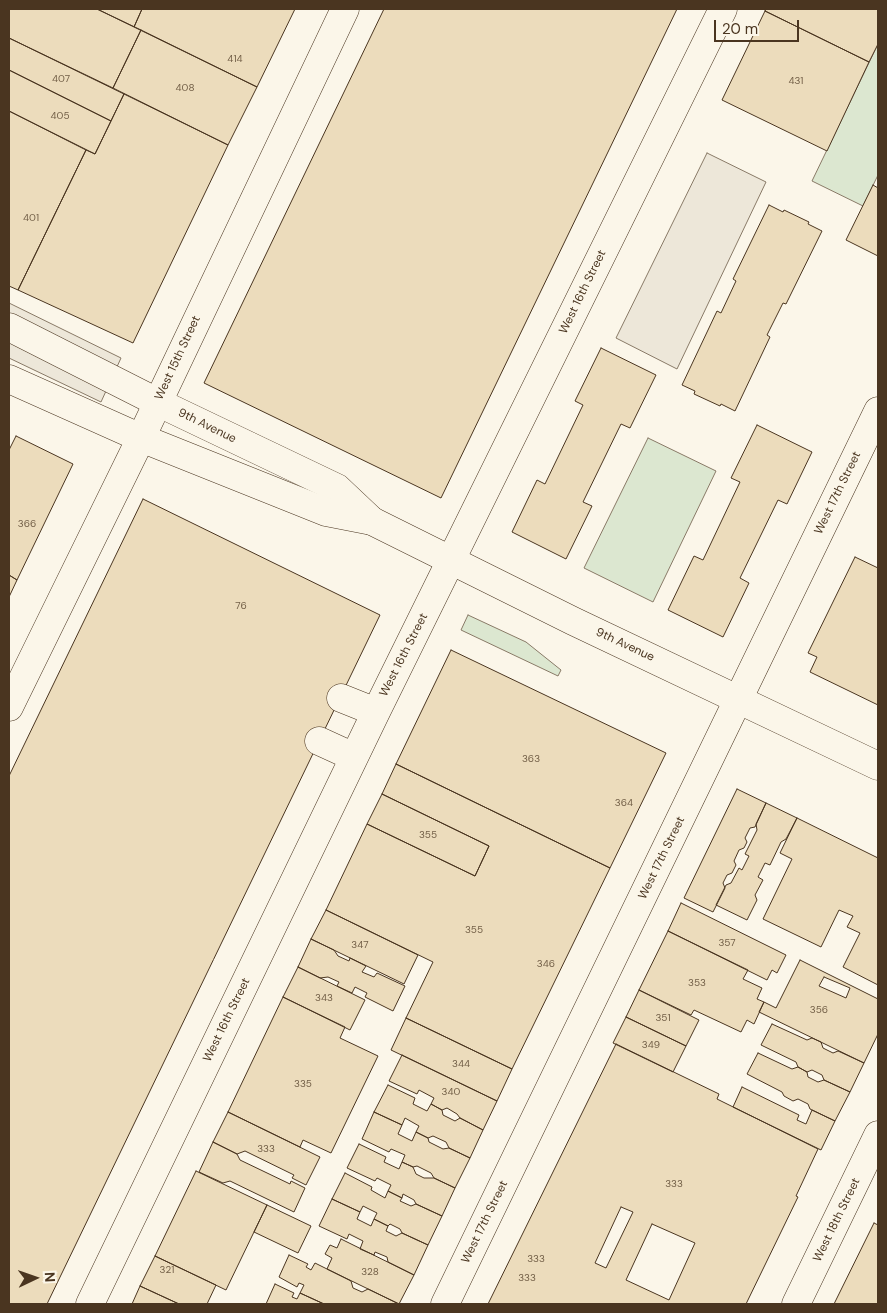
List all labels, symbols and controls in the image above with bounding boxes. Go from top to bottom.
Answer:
scale bar [717,10,802,42]
text: 20 m [722,19,758,39]
house number: 414 [227,53,243,65]
house number: 407 [52,73,70,85]
house number: 431 [789,75,803,87]
house number: 408 [176,82,194,94]
house number: 405 [50,110,70,122]
house number: 401 [23,212,39,224]
street label: West 16th Street [556,248,610,336]
street label: West 15th Street [152,314,204,402]
street label: 9th Avenue [175,406,239,446]
street label: West 17th Street [812,449,864,537]
house number: 366 [18,518,36,530]
house number: 76 [235,600,247,612]
street label: West 16th Street [377,611,431,699]
street label: 9th Avenue [593,625,657,665]
house number: 363 [522,753,540,765]
house number: 364 [615,797,633,809]
street label: West 17th Street [636,814,688,902]
house number: 355 [419,829,437,841]
house number: 355 [465,924,483,936]
house number: 357 [718,937,736,949]
house number: 347 [351,939,369,951]
house number: 346 [537,958,555,970]
street label: West 16th Street [200,976,254,1064]
house number: 353 [688,977,706,989]
house number: 343 [315,992,333,1004]
house number: 356 [810,1004,828,1016]
house number: 351 [655,1012,671,1024]
house number: 349 [642,1039,660,1051]
house number: 344 [452,1058,470,1070]
house number: 335 [294,1078,312,1090]
house number: 340 [442,1086,460,1098]
house number: 333 [257,1143,275,1155]
street label: West 18th Street [811,1176,863,1264]
street label: West 17th Street [459,1178,511,1266]
house number: 333 [665,1178,683,1190]
north arrow [10,1253,60,1303]
house number: 333 [527,1253,545,1265]
house number: 321 [160,1264,174,1276]
house number: 328 [361,1266,379,1278]
text: N [41,1272,59,1283]
house number: 333 [518,1272,536,1284]

